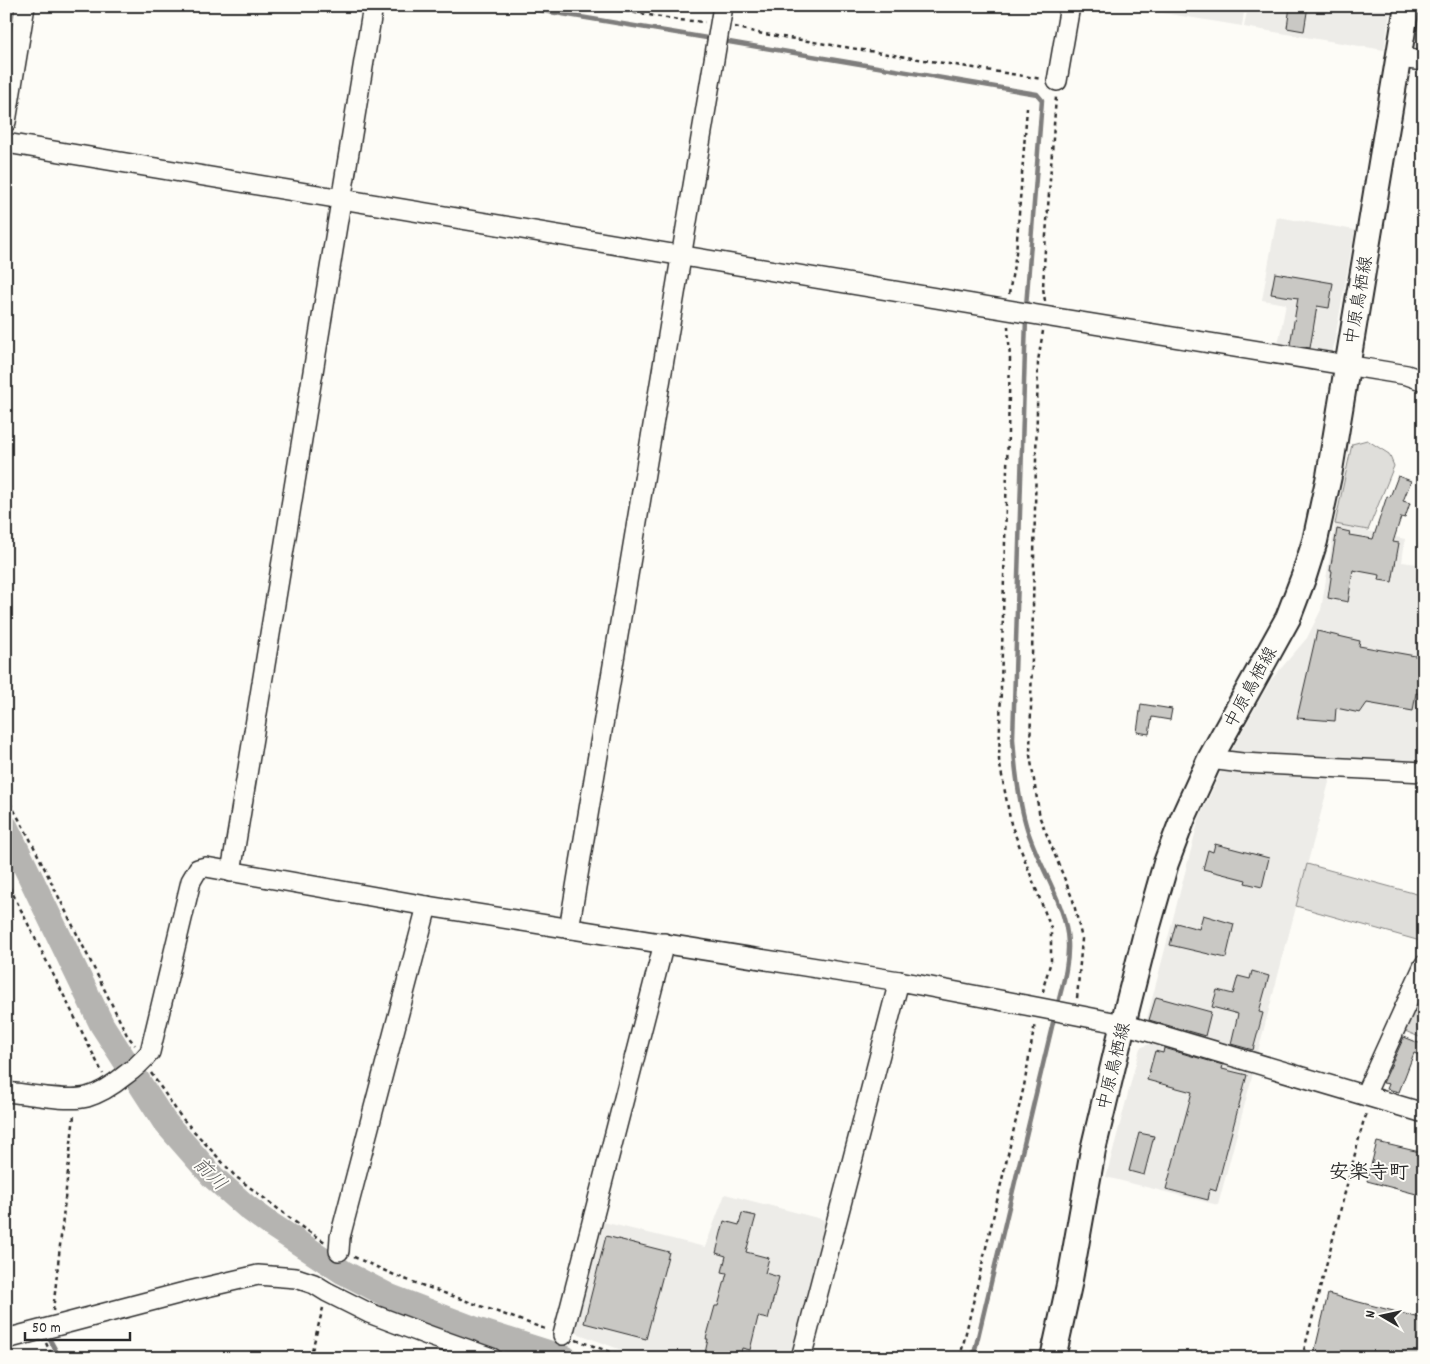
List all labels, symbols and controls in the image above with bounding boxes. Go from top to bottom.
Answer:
street label: 中原鳥栖線 [1340,254,1381,347]
street label: 中原鳥栖線 [1219,643,1285,734]
street label: 中原鳥栖線 [1092,1020,1138,1113]
water label: 前川 [186,1152,232,1198]
district label: 安楽寺町 [1329,1160,1409,1188]
north arrow [1358,1292,1408,1342]
scale bar [25,1309,130,1341]
text: N [1361,1309,1382,1319]
text: 50 m [32,1318,61,1340]

